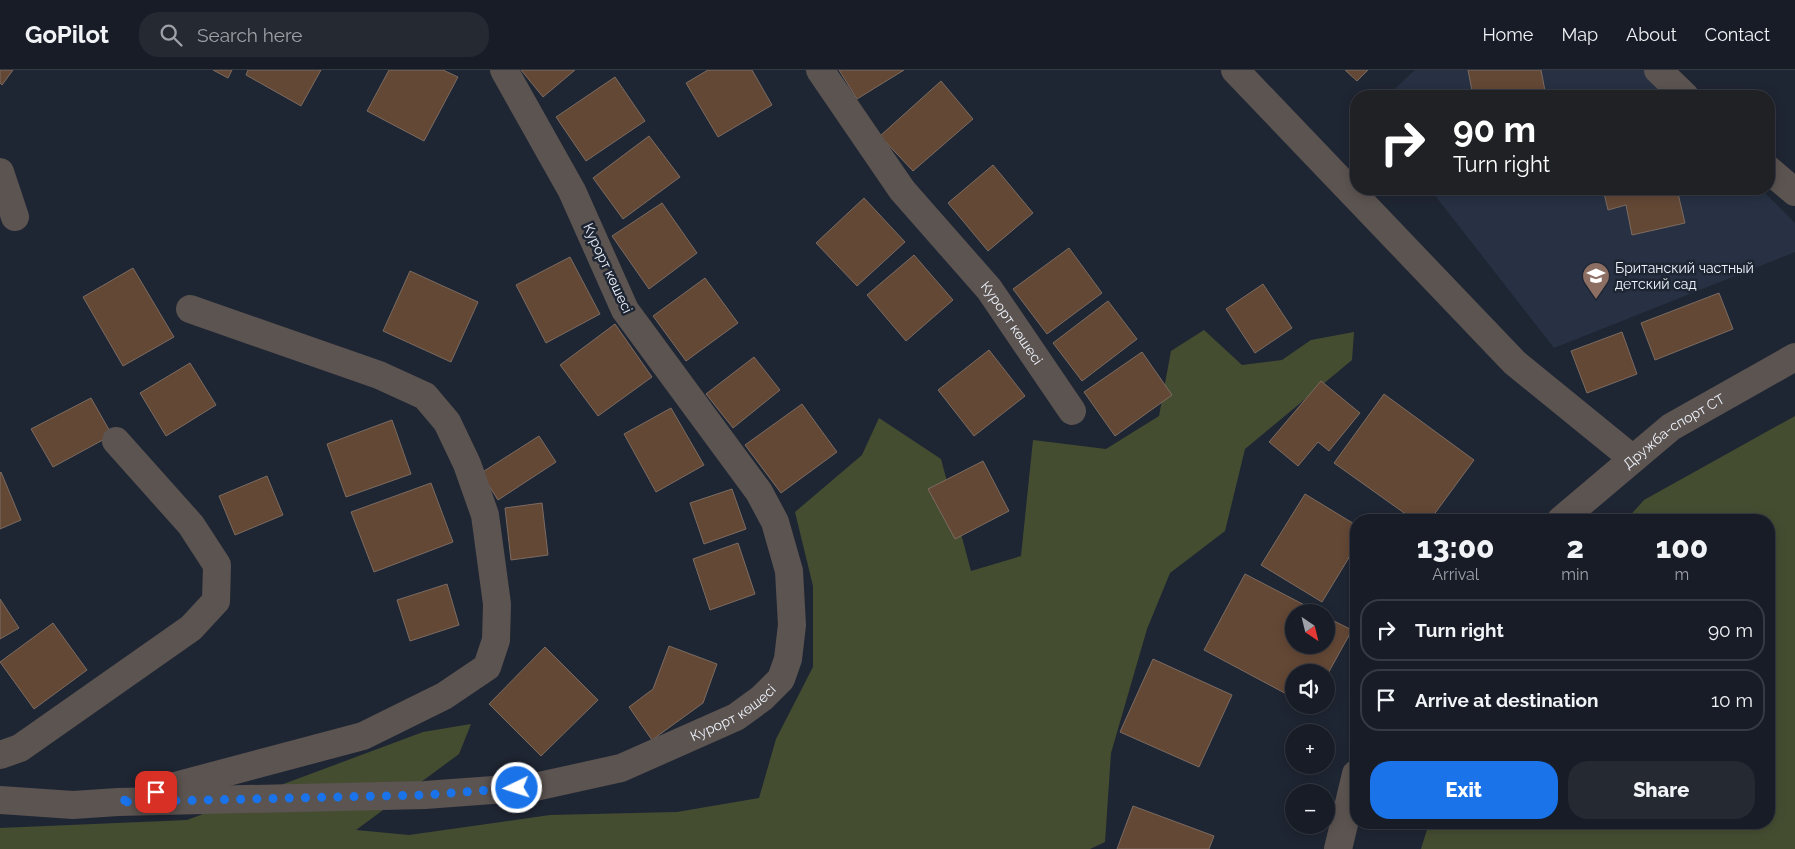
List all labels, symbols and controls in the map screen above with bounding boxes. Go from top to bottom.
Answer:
search box [139,12,489,57]
text: GoPilot [25,20,109,49]
icon: search [157,21,185,49]
text: Search here [197,24,303,46]
text: Home [1482,24,1533,45]
text: Map [1561,24,1598,45]
text: About [1626,24,1677,45]
text: Contact [1705,24,1770,45]
text: 90 m [1453,109,1536,150]
icon: right [1370,110,1435,175]
text: Turn right [1453,151,1550,177]
street label: Курорт көшесі [580,221,636,315]
place label: Британский частный детский сад [1615,260,1754,292]
school or university icon: Британский частный детский сад [1581,261,1611,300]
street label: Курорт көшесі [978,278,1046,367]
street label: Дружба-спорт СТ [1620,390,1728,472]
text: 13:00 [1417,530,1495,565]
text: 2 [1566,530,1584,565]
text: 100 [1656,530,1708,565]
text: Arrival [1432,565,1479,584]
text: min [1561,565,1589,584]
text: m [1675,565,1689,584]
north arrow [1285,604,1335,654]
map controls [1285,604,1335,834]
icon: right [1372,616,1400,644]
text: Turn right [1415,619,1504,641]
text: 90 m [1708,619,1753,641]
button: sound [1285,664,1335,714]
street label: Курорт көшесі [688,681,779,744]
icon: arrive [1372,686,1400,714]
text: Arrive at destination [1415,689,1599,711]
text: 10 m [1711,689,1753,711]
button: + [1285,724,1335,774]
position arrow [490,761,542,813]
button: Exit [1370,761,1558,819]
button: Share [1568,761,1755,819]
pin [135,771,177,813]
icon: arrive [142,778,170,806]
button: − [1285,784,1335,834]

